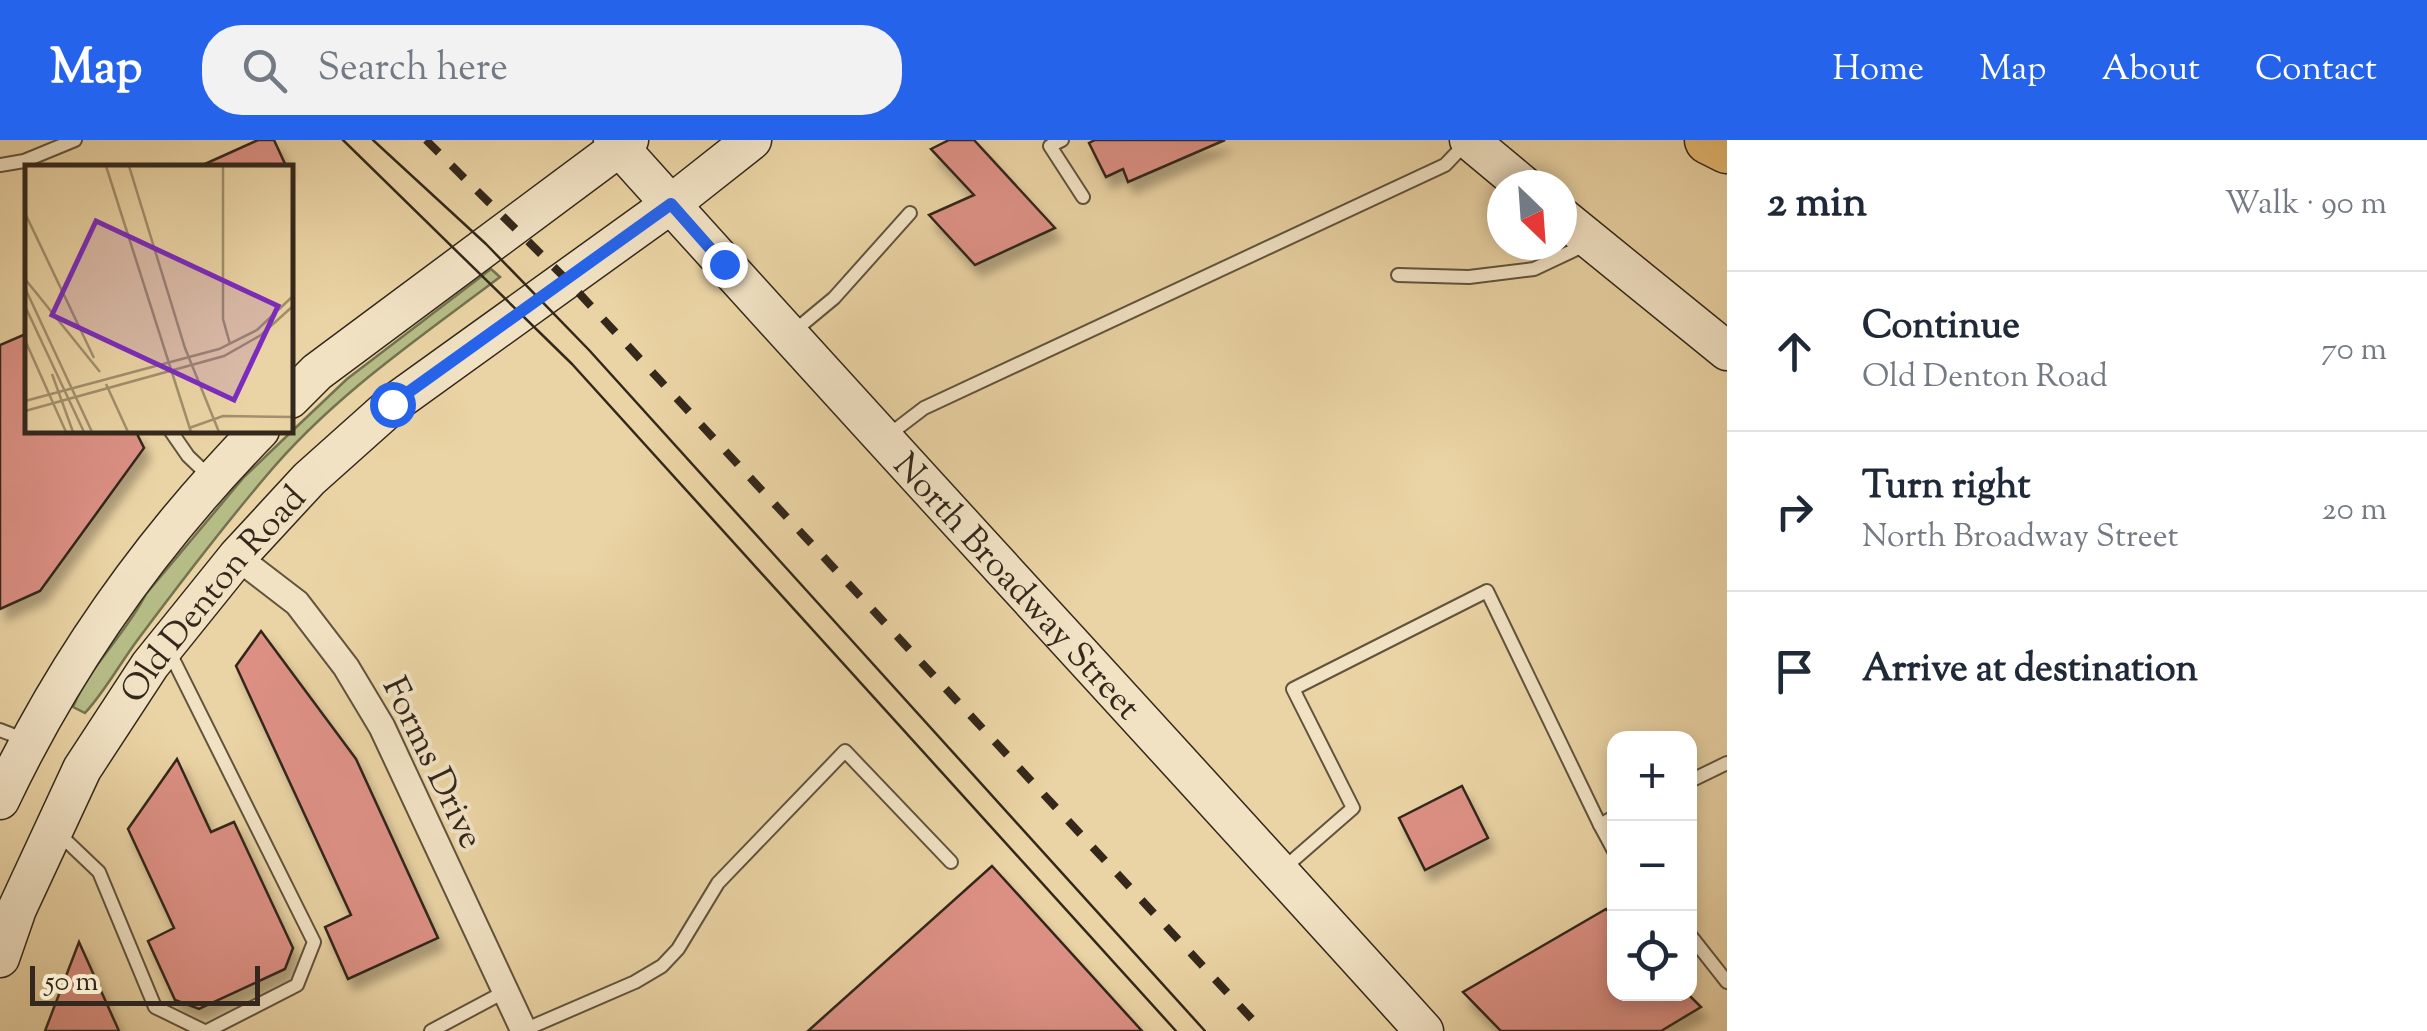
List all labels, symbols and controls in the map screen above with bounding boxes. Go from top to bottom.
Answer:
search box [202,25,902,115]
text: Map [50,36,142,105]
icon: search [237,43,292,98]
text: Search here [317,43,508,97]
text: Home [1832,45,1924,96]
text: Map [1979,45,2047,96]
text: About [2102,45,2200,96]
text: Contact [2255,45,2377,96]
inset map [25,165,292,432]
north arrow [1487,170,1577,260]
text: 2 min [1767,175,1867,235]
text: Walk · 90 m [2224,182,2387,228]
route end [702,242,748,288]
text: Continue [1862,301,2020,355]
icon: ahead [1767,324,1822,379]
text: 70 m [2321,328,2387,374]
text: Old Denton Road [1862,355,2108,401]
route start [370,382,416,428]
street label: North Broadway Street [880,443,1151,733]
text: Turn right [1862,461,2030,515]
street label: Old Denton Road [110,476,320,714]
icon: right [1767,484,1822,539]
text: 20 m [2322,488,2387,534]
text: North Broadway Street [1862,515,2178,561]
icon: arrive [1767,644,1822,699]
text: Arrive at destination [1862,644,2198,698]
street label: Forms Drive [367,669,494,858]
map controls [1607,731,1697,1001]
button: + [1607,731,1697,821]
button: − [1607,821,1697,911]
button: locate [1607,911,1697,1001]
scale bar [30,961,260,1006]
text: 50 m [45,963,99,1003]

